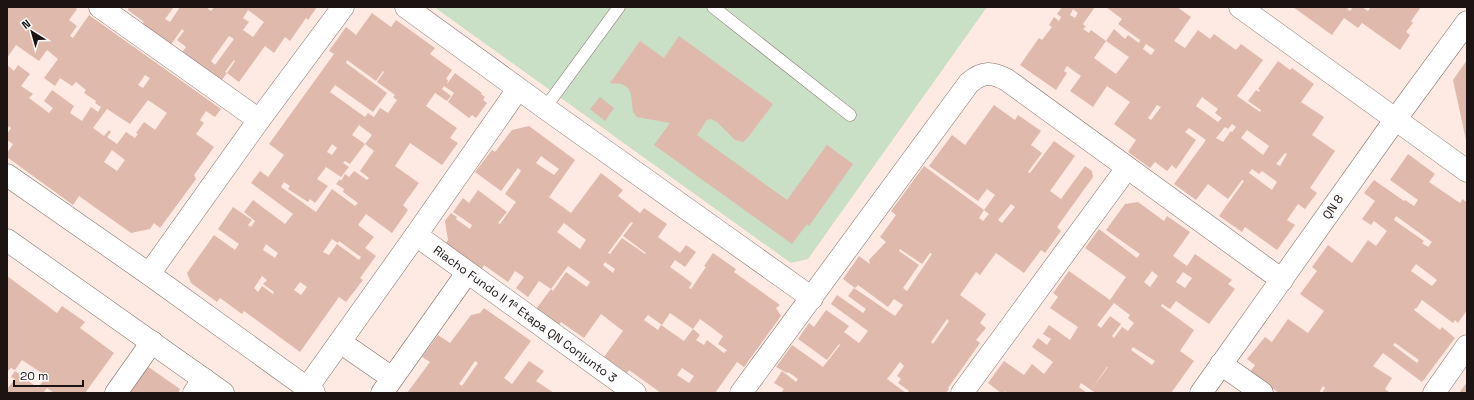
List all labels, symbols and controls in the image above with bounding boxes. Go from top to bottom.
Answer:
north arrow [12,12,52,52]
text: N [19,16,33,32]
street label: QN 8 [1319,192,1347,222]
street label: Riacho Fundo II 1ª Etapa QN Conjunto 3 [430,242,620,386]
scale bar [14,362,83,388]
text: 20 m [20,368,48,384]

